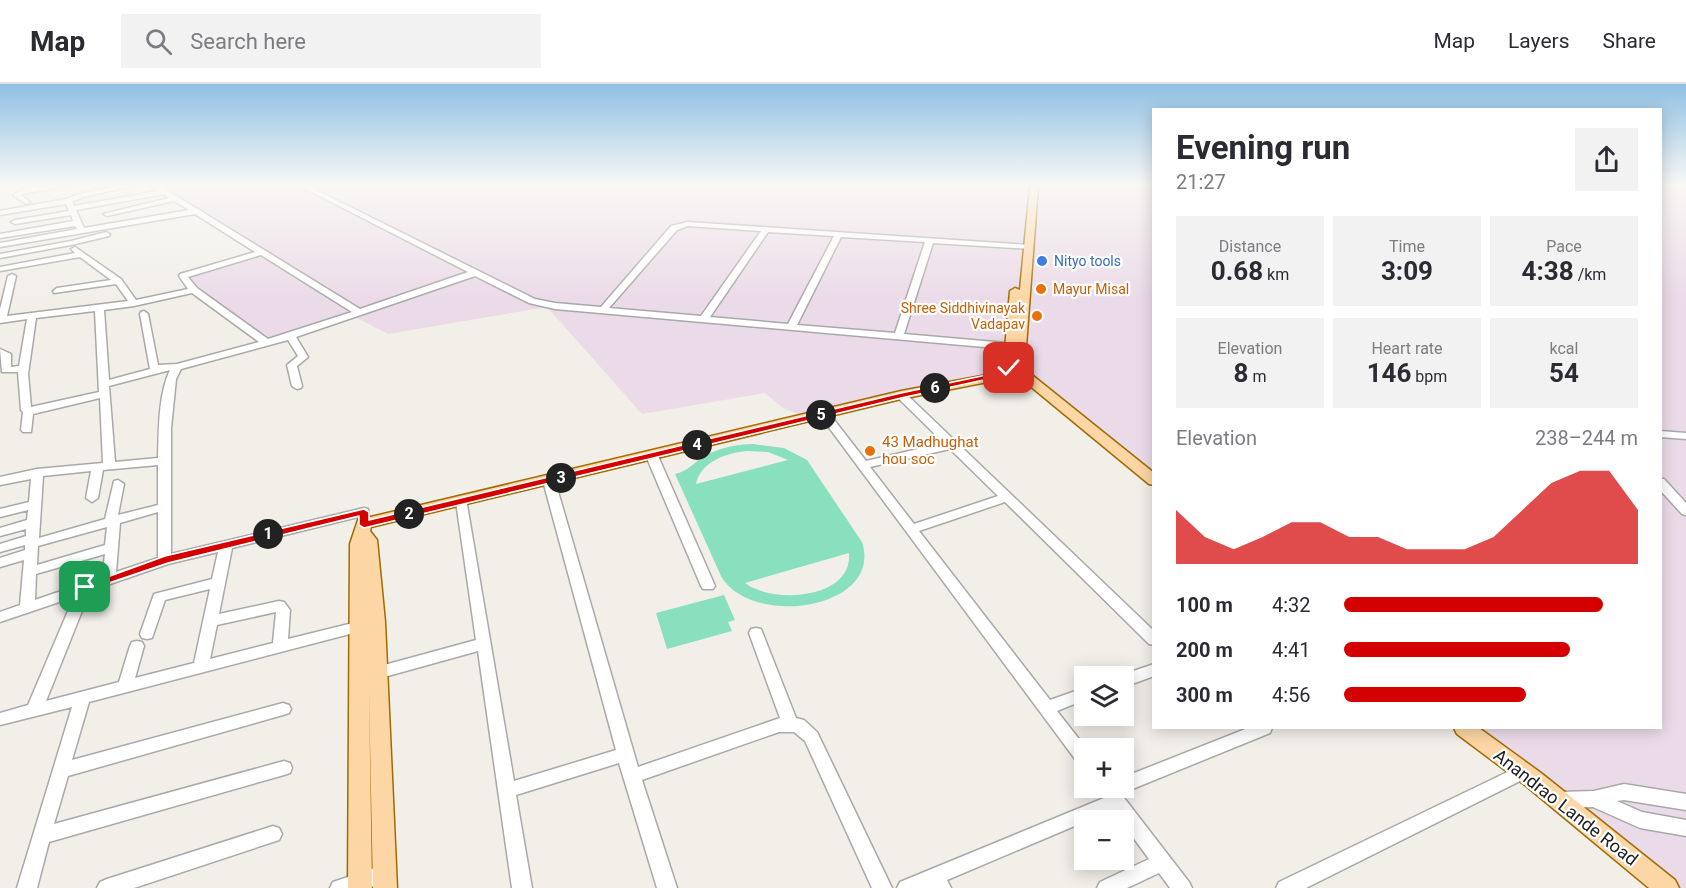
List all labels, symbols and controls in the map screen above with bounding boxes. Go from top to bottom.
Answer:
search box [121,14,541,68]
text: Map [30,25,85,58]
icon: search [142,25,175,58]
text: Search here [190,29,306,54]
text: Map [1433,29,1475,53]
text: Layers [1508,29,1569,53]
text: Share [1602,29,1656,53]
text: Evening run [1176,128,1350,167]
button: share [1575,128,1638,191]
text: 21:27 [1176,170,1226,194]
text: Distance [1219,237,1281,256]
text: Time [1389,237,1425,256]
text: Pace [1546,237,1582,256]
place label: Nityo tools [1054,253,1121,269]
marker: Nityo tools [1035,254,1049,268]
text: 0.68 [1211,256,1263,286]
text: 3:09 [1381,256,1433,286]
text: 4:38 [1522,256,1574,286]
text: km [1263,265,1289,284]
text: /km [1574,265,1606,284]
place label: Mayur Misal [1053,281,1129,297]
marker: Mayur Misal [1034,282,1048,296]
place label: Shree Siddhivinayak Vadapav [901,300,1026,332]
marker: Shree Siddhivinayak Vadapav [1030,309,1044,323]
text: Elevation [1218,339,1282,358]
text: Heart rate [1371,339,1443,358]
text: kcal [1550,339,1578,358]
pin [983,342,1034,393]
icon: check [992,351,1025,384]
text: 8 [1234,358,1248,388]
text: 146 [1367,358,1411,388]
text: 54 [1549,358,1579,388]
text: m [1248,367,1266,386]
text: bpm [1411,367,1447,386]
pin: 6 [920,373,950,403]
text: 6 [930,378,940,397]
pin: 5 [806,400,836,430]
text: 5 [816,405,826,424]
text: Elevation [1176,426,1257,450]
text: 238–244 m [1535,426,1638,450]
pin: 4 [682,430,712,460]
place label: 43 Madhughat hou soc [882,433,979,468]
text: 4 [692,435,702,454]
marker: 43 Madhughat hou soc [863,444,877,458]
pin: 3 [546,463,576,493]
text: 3 [556,468,566,487]
pin: 2 [394,499,424,529]
text: 2 [404,504,414,523]
pin: 1 [253,519,283,549]
text: 1 [263,524,273,543]
pin [59,561,110,612]
icon: arrive [68,570,101,603]
text: 100 m [1176,593,1233,617]
text: 4:32 [1272,593,1311,617]
text: 200 m [1176,638,1233,662]
text: 4:41 [1272,638,1311,662]
map controls [1074,666,1134,870]
button: layers [1074,666,1134,726]
text: 300 m [1176,683,1233,707]
text: 4:56 [1272,683,1311,707]
button: + [1074,738,1134,798]
street label: Anandrao Lande Road [1490,744,1642,870]
button: − [1074,810,1134,870]

